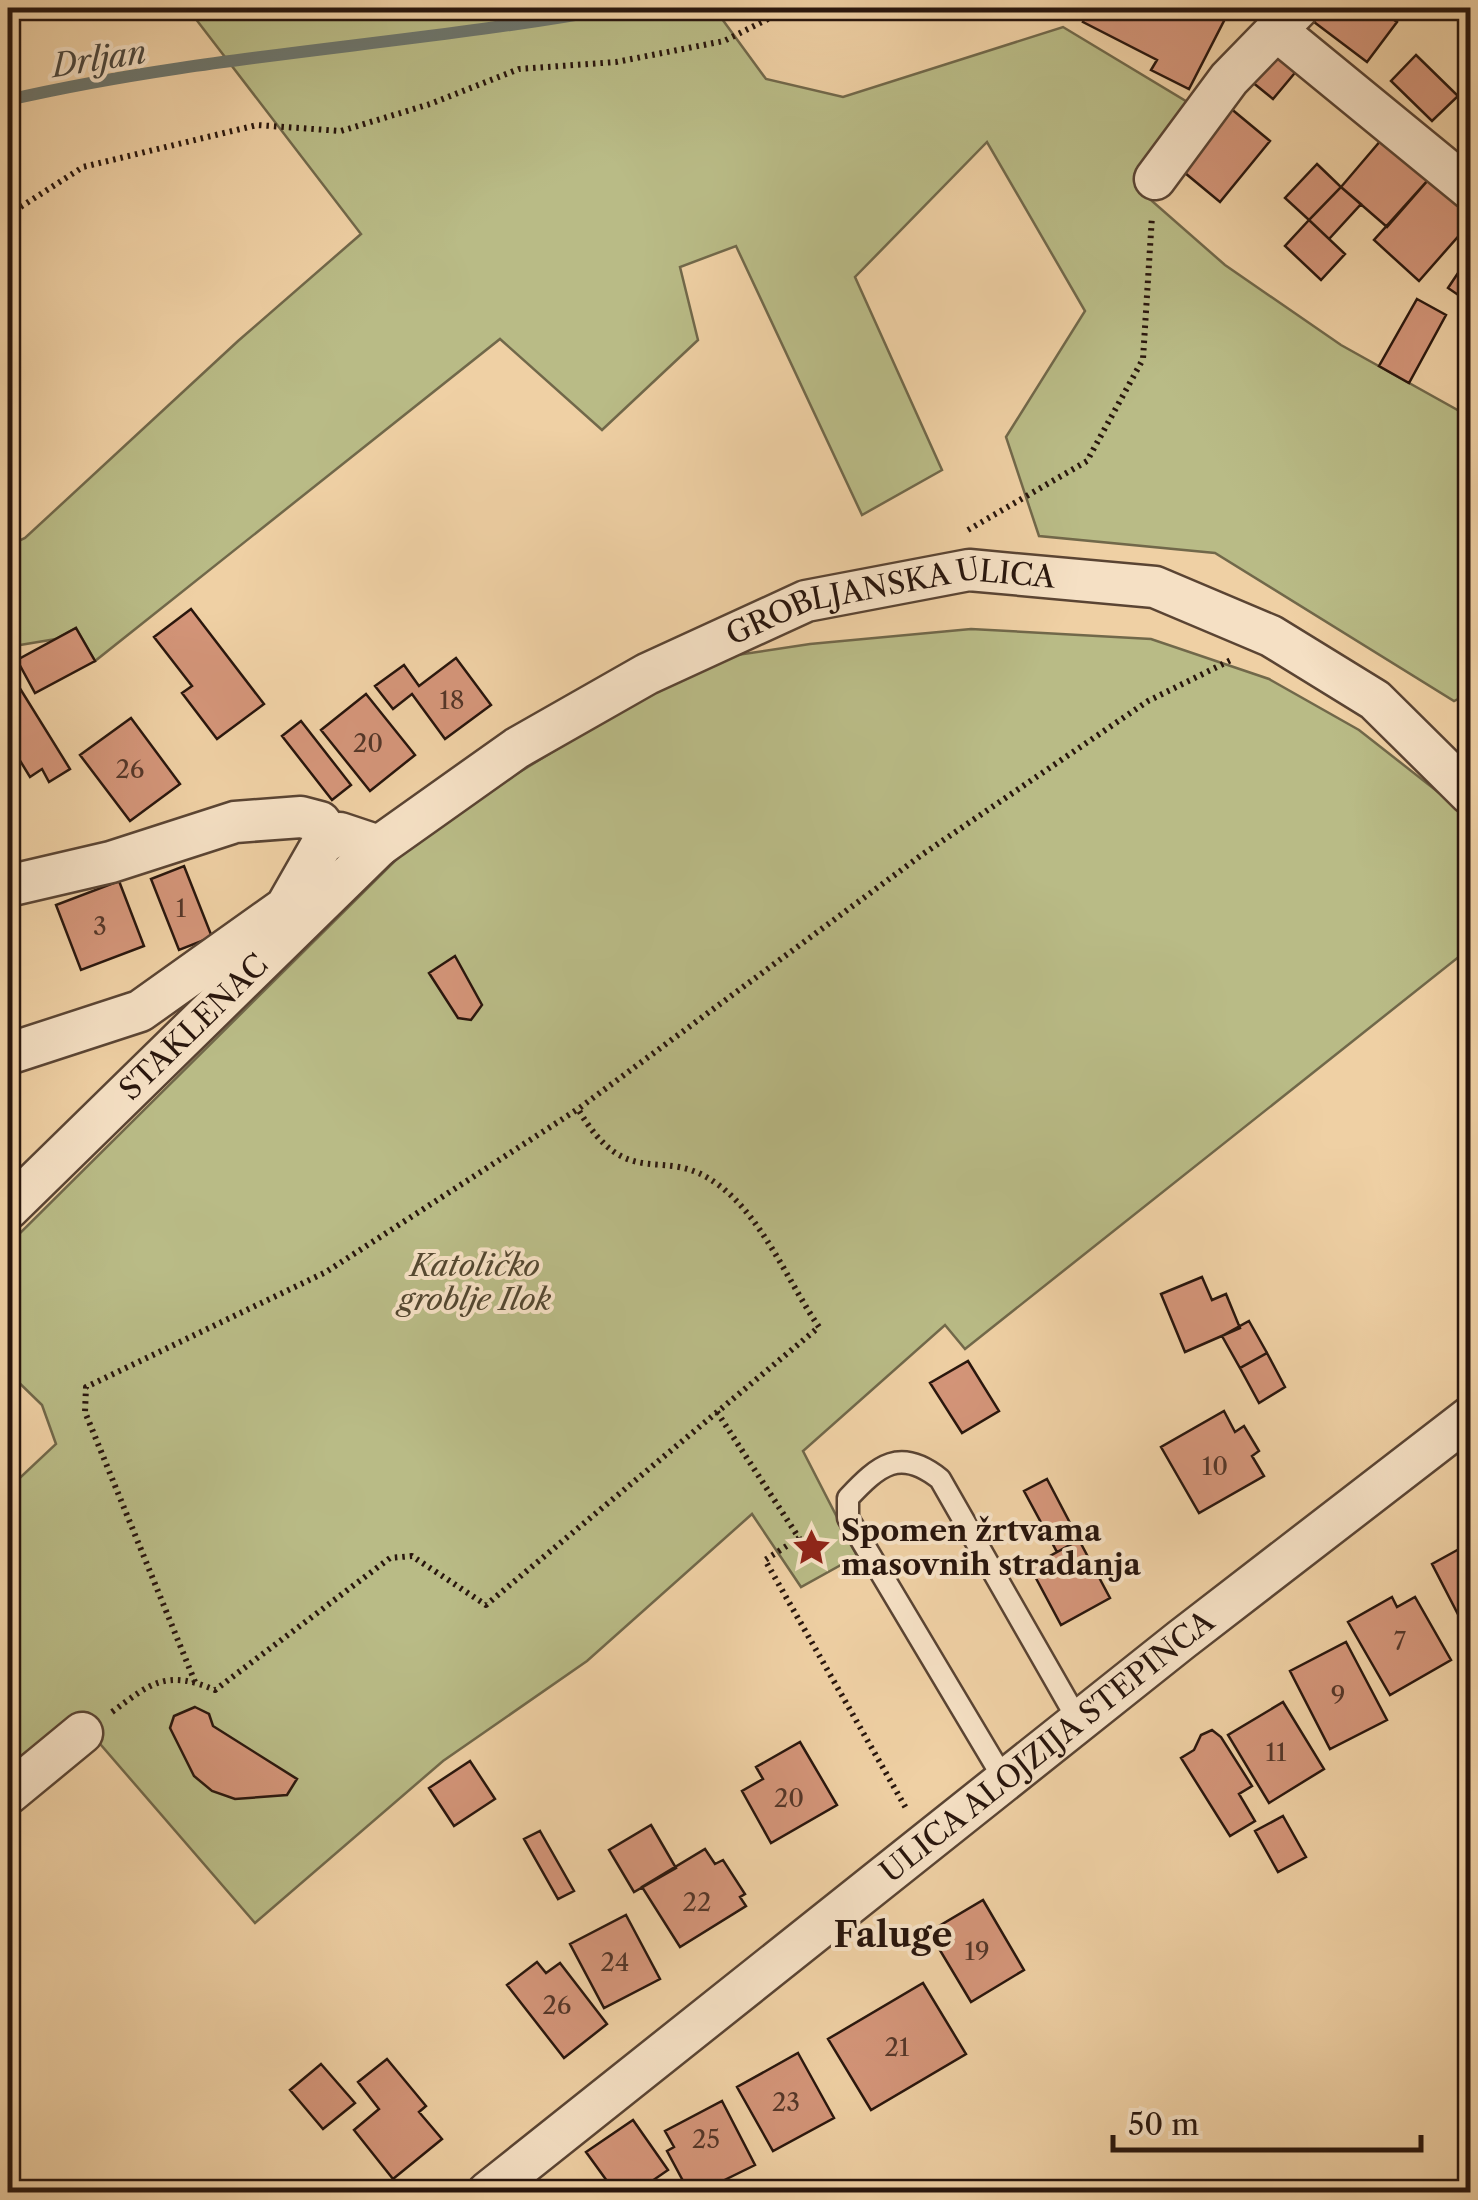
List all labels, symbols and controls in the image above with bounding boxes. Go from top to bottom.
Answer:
water label: Drljan [46,32,149,86]
street label: GROBLJANSKA ULICA [720,549,1058,653]
house number: 18 [439,685,465,716]
house number: 20 [353,728,383,759]
house number: 26 [115,754,145,785]
house number: 1 [176,893,187,924]
house number: 3 [93,911,107,942]
street label: STAKLENAC [111,946,275,1108]
park label: Katoličko groblje Ilok [395,1247,552,1318]
house number: 10 [1202,1451,1228,1482]
place label: Spomen žrtvama masovnih stradanja [841,1512,1142,1583]
place icon: Spomen žrtvama masovnih stradanja [790,1527,832,1569]
street label: ULICA ALOJZIJA STEPINCA [873,1602,1222,1890]
house number: 7 [1394,1626,1407,1657]
house number: 9 [1331,1680,1345,1711]
house number: 11 [1265,1737,1287,1768]
house number: 20 [774,1783,804,1814]
house number: 22 [683,1887,711,1918]
district label: Faluge [834,1913,952,1956]
house number: 19 [964,1936,990,1967]
house number: 24 [601,1947,629,1978]
house number: 26 [542,1990,572,2021]
house number: 21 [885,2032,910,2063]
house number: 23 [772,2087,800,2118]
scale bar [1113,2090,1420,2152]
text: 50 m [1128,2106,1199,2143]
house number: 25 [692,2124,720,2155]

